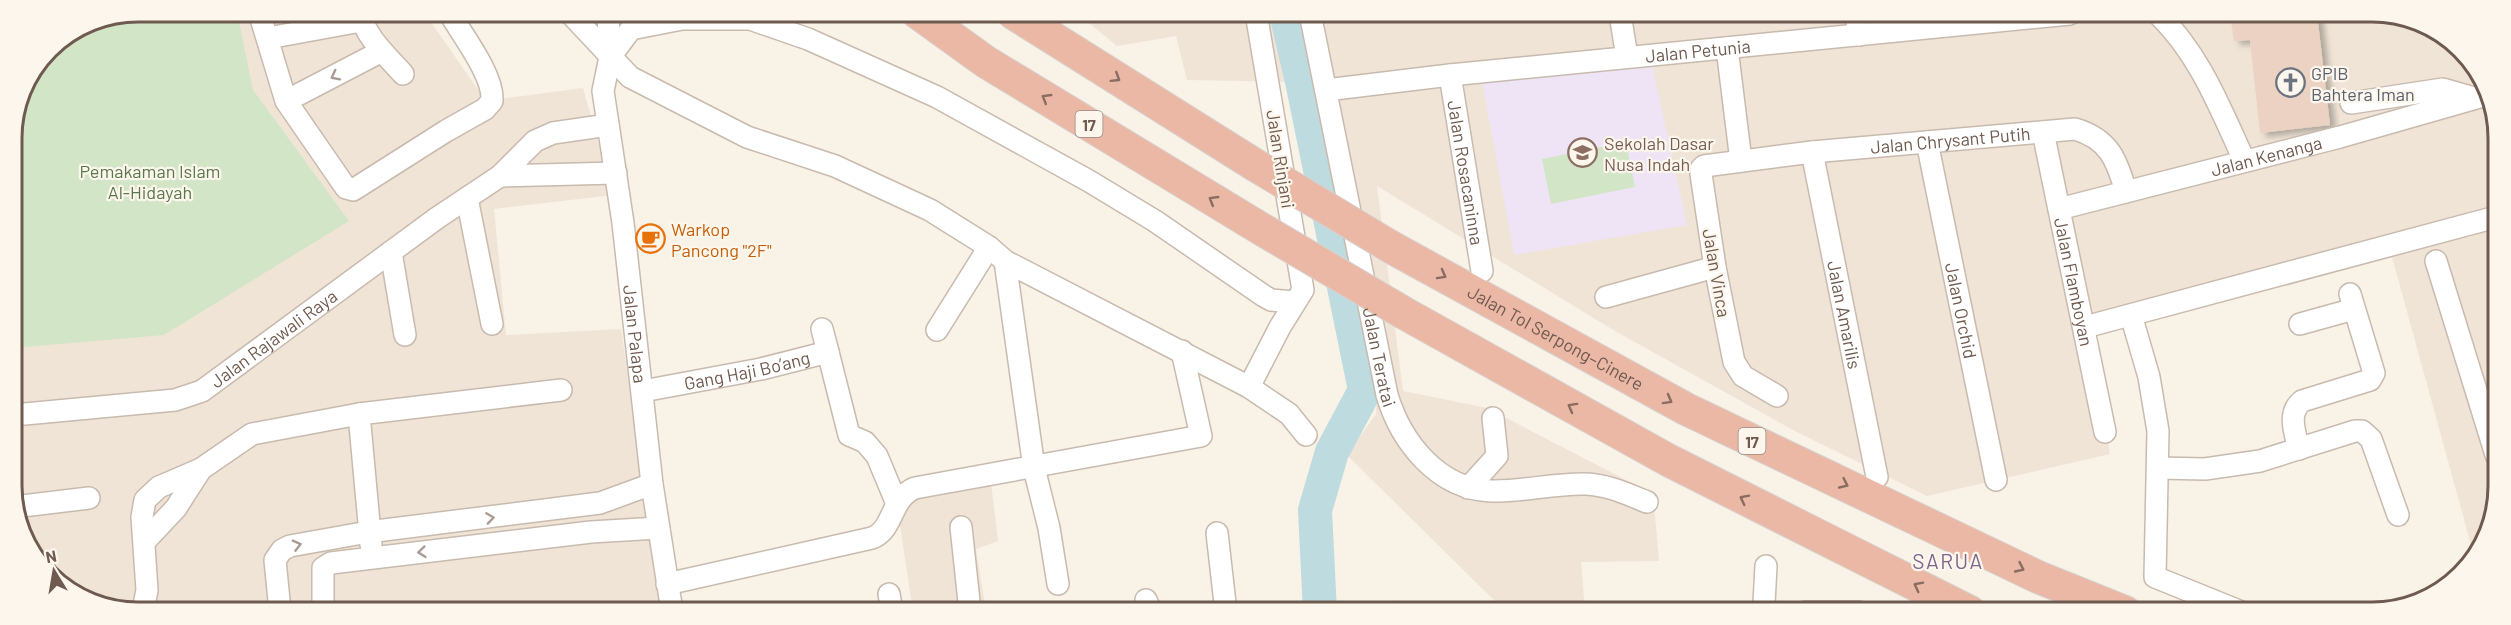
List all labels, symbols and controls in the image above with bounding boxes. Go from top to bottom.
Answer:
street label: Jalan Petunia [1644,34,1752,67]
place label: GPIB Bahtera Iman [2311,62,2415,105]
church icon: GPIB Bahtera Iman [2274,67,2306,99]
one-way arrow [330,69,341,81]
one-way arrow [1110,70,1120,82]
one-way arrow [1042,94,1052,106]
street label: Jalan Rosacaninna [1443,99,1489,247]
street label: Jalan Rinjani [1262,108,1300,210]
road number: 17 [1076,111,1102,137]
street label: Jalan Chrysant Putih [1869,122,2031,158]
street label: Jalan Kenanga [2208,131,2324,181]
place label: Sekolah Dasar Nusa Indah [1604,132,1714,175]
school or university icon: Sekolah Dasar Nusa Indah [1567,137,1599,169]
park label: Pemakaman Islam Al-Hidayah [80,160,221,203]
one-way arrow [1209,196,1219,207]
street label: Jalan Flamboyan [2050,216,2098,348]
place label: Warkop Pancong "2F" [671,218,772,261]
cafe icon: Warkop Pancong "2F" [634,223,666,255]
street label: Jalan Vinca [1698,227,1736,319]
street label: Jalan Amarilis [1823,259,1866,371]
street label: Jalan Orchid [1941,261,1982,360]
one-way arrow [1436,268,1446,279]
street label: Jalan Tol Serpong–Cinere [1464,280,1648,395]
street label: Jalan Rajawali Raya [206,284,341,392]
street label: Jalan Palapa [619,284,652,384]
street label: Jalan Teratai [1359,305,1401,410]
street label: Gang Haji Bo’ang [682,346,812,394]
one-way arrow [1662,392,1672,404]
one-way arrow [1568,403,1578,414]
road number: 17 [1738,428,1766,454]
one-way arrow [1837,477,1848,489]
one-way arrow [1739,494,1750,506]
one-way arrow [485,512,494,524]
one-way arrow [292,539,302,552]
north arrow [24,541,84,601]
text: N [44,545,58,566]
one-way arrow [417,545,427,558]
district label: SARUA [1912,548,1984,573]
one-way arrow [2013,561,2024,573]
one-way arrow [1914,582,1924,593]

